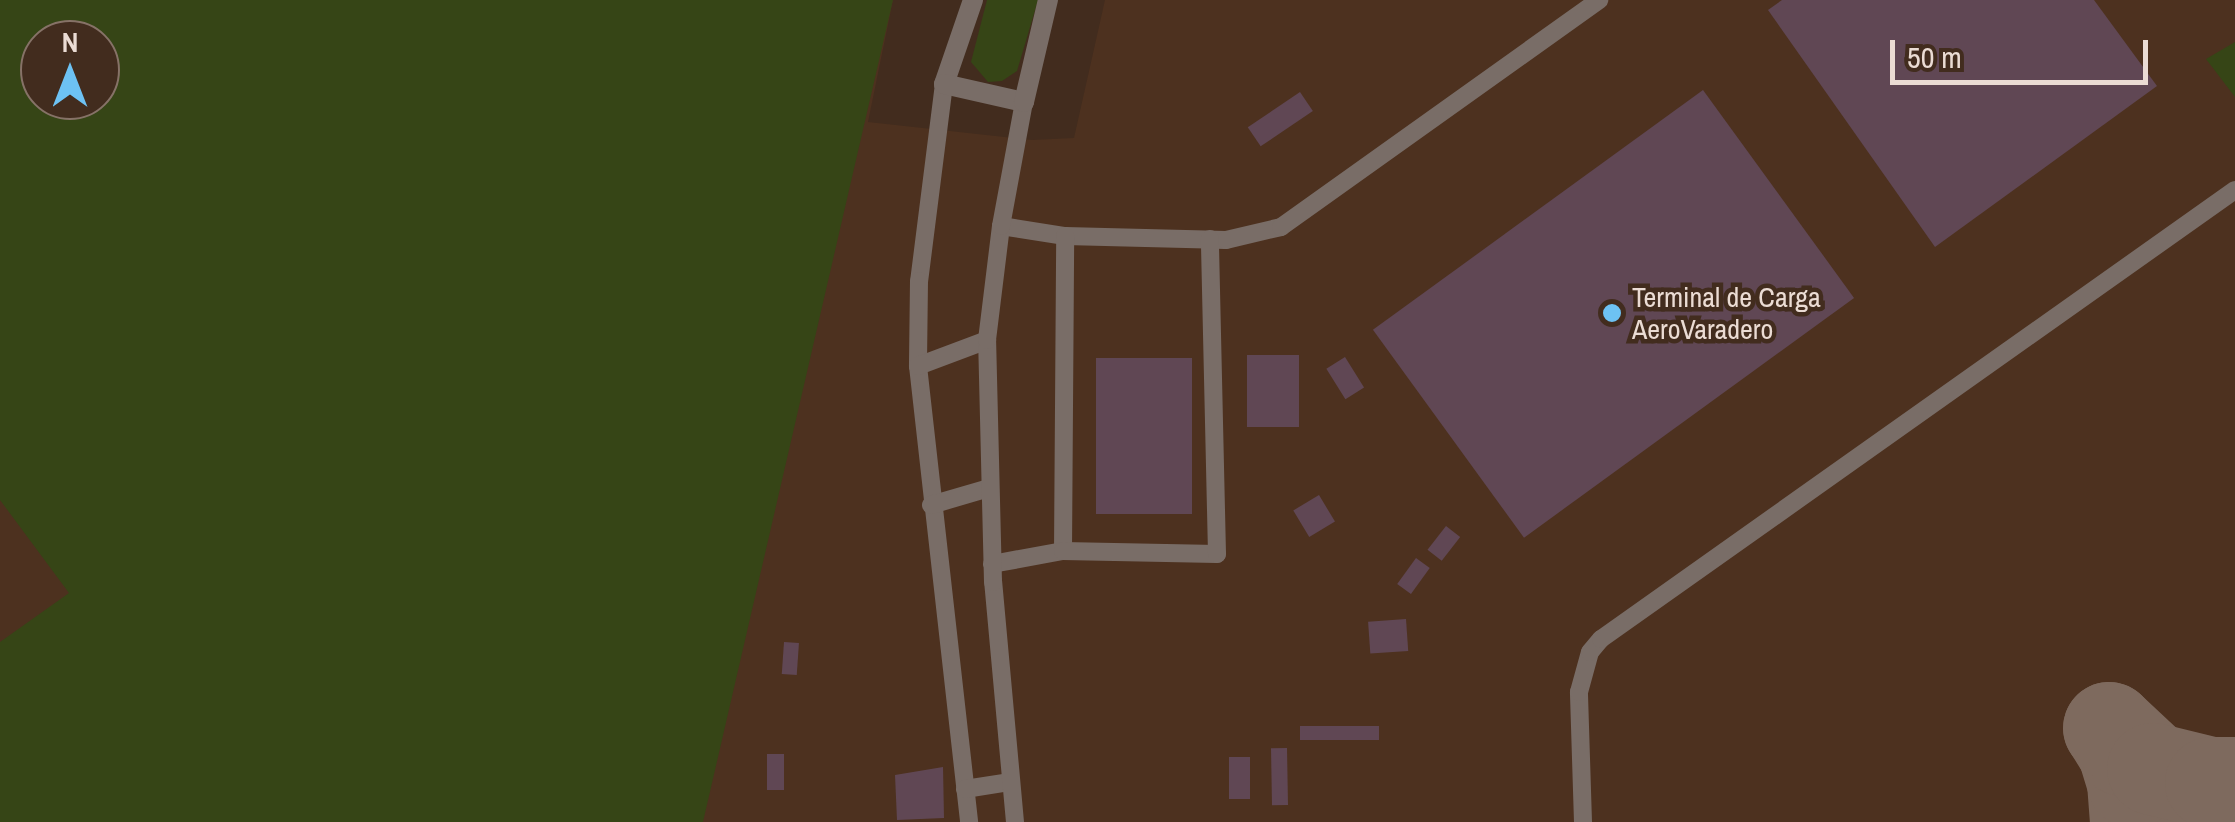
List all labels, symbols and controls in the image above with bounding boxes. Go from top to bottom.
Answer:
north arrow [20,20,120,120]
scale bar [1895,20,2152,82]
text: N [62,23,78,61]
text: 50 m [1907,37,1962,77]
place label: Terminal de Carga AeroVaradero [1632,280,1821,346]
marker: Terminal de Carga AeroVaradero [1601,302,1623,324]

